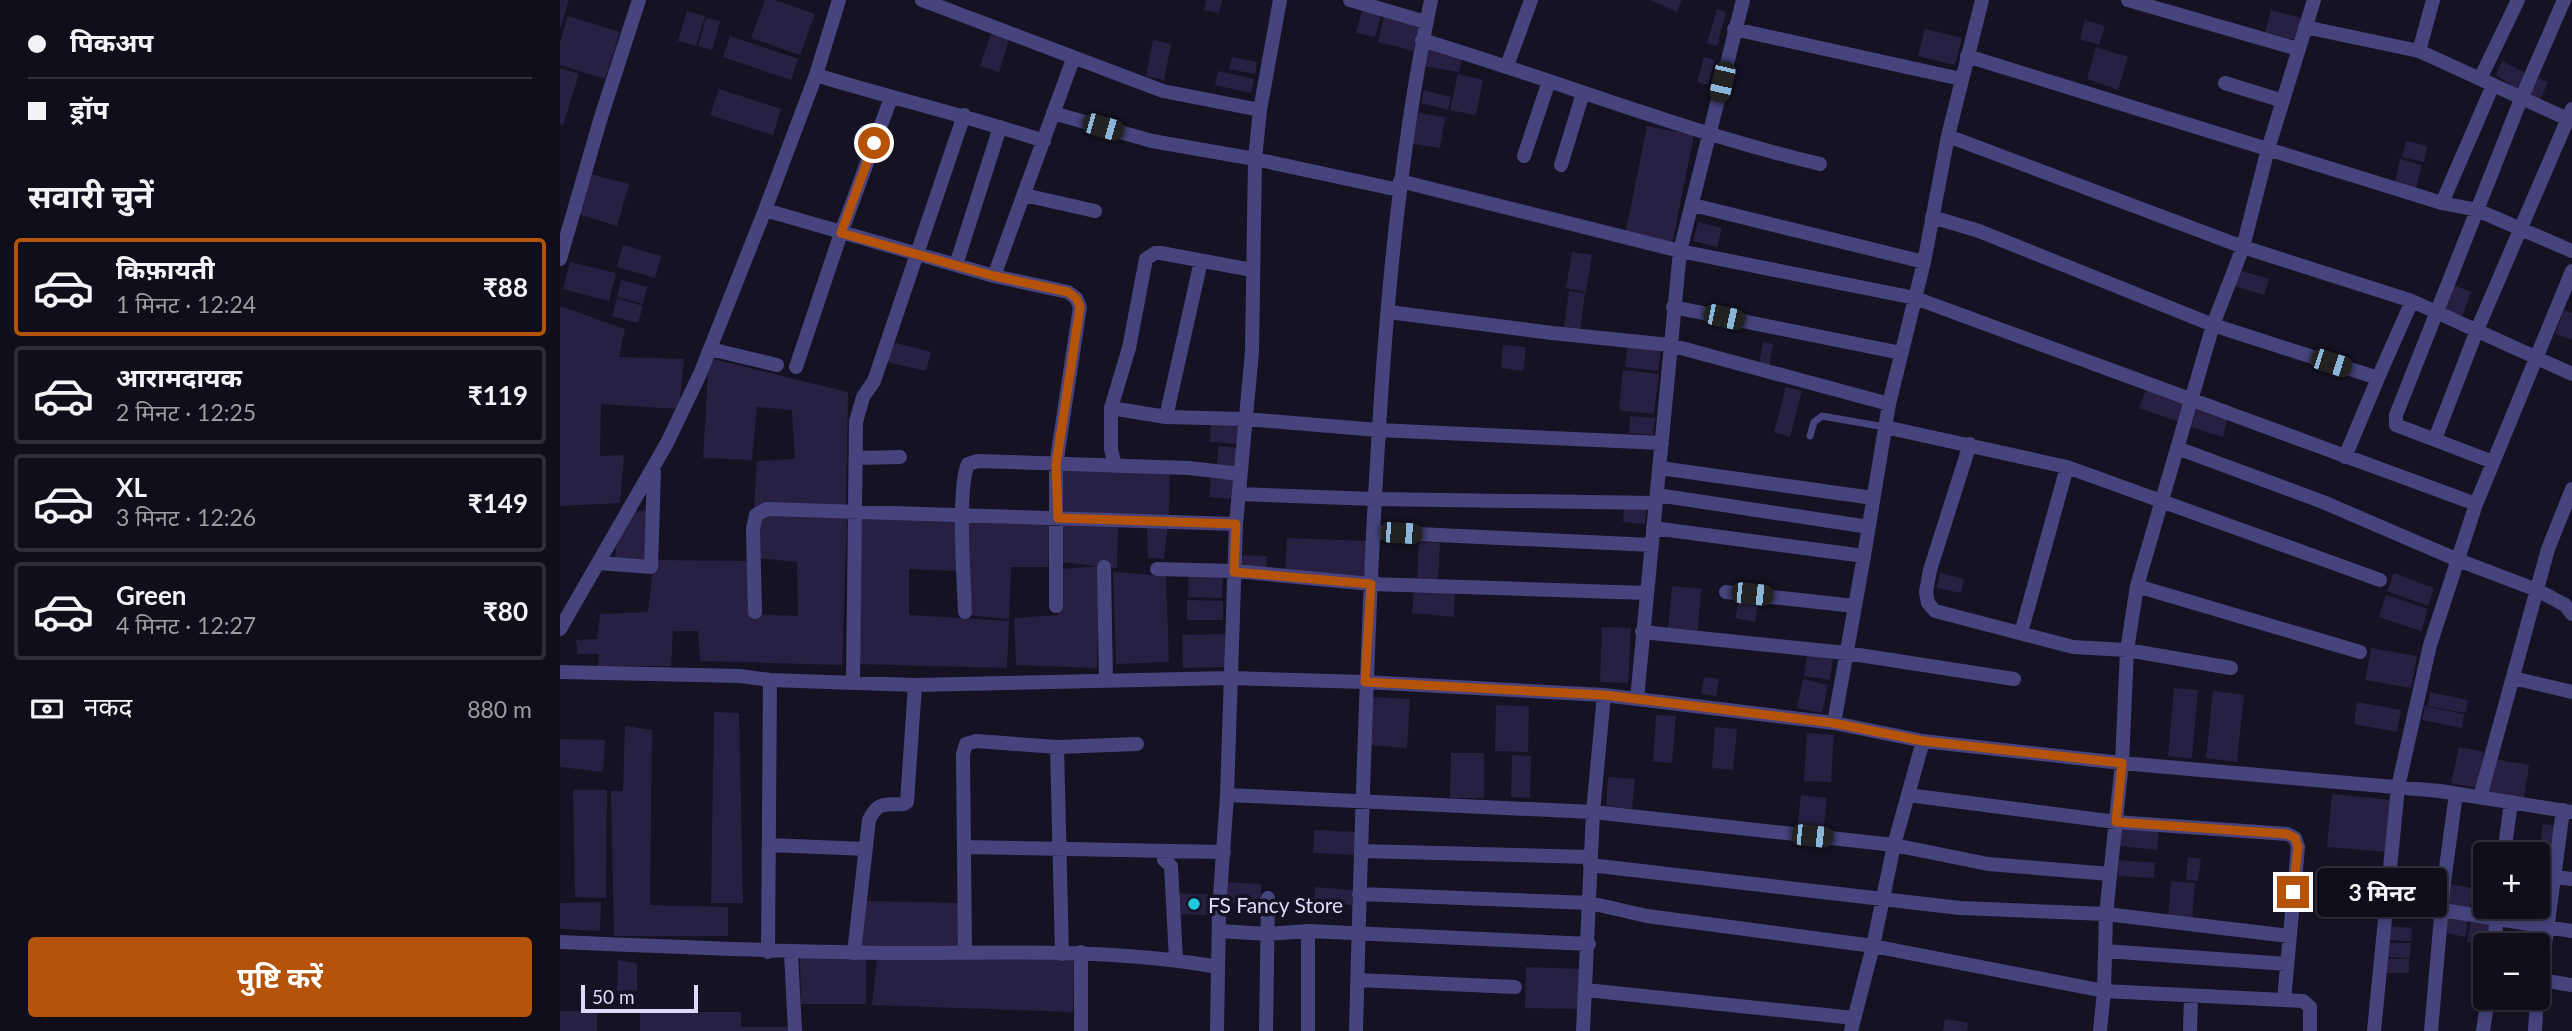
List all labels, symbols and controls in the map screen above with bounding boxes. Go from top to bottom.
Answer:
text: पिकअप [70,26,153,58]
car [1708,59,1737,105]
text: ड्रॉप [70,93,108,125]
car [1080,111,1127,143]
route start [858,127,890,159]
text: सवारी चुनें [28,176,154,215]
text: किफ़ायती [116,253,215,285]
icon: car [32,256,95,319]
text: ₹88 [483,271,528,303]
text: 1 मिनट · 12:24 [116,290,256,318]
car [1702,302,1747,332]
car [2308,347,2355,379]
text: आरामदायक [116,361,242,393]
icon: car [32,364,95,427]
text: ₹119 [468,379,528,411]
text: 2 मिनट · 12:25 [116,398,256,426]
text: XL [116,471,147,503]
icon: car [32,472,95,535]
text: ₹149 [468,487,528,519]
text: 3 मिनट · 12:26 [116,503,256,531]
car [1380,521,1423,545]
text: Green [116,579,186,611]
icon: car [32,580,95,643]
car [1731,581,1774,607]
text: ₹80 [483,595,528,627]
text: 4 मिनट · 12:27 [116,611,256,639]
icon: cash [28,690,66,728]
text: नकद [84,690,132,722]
text: 880 m [467,695,532,723]
car [1791,823,1834,849]
map controls [2473,842,2550,1010]
button: + [2473,842,2550,919]
callout: 3 मिनट [2318,868,2447,917]
route end [2277,876,2309,908]
text: 3 मिनट [2348,878,2416,906]
place label: FS Fancy Store [1208,892,1343,917]
marker: FS Fancy Store [1186,896,1202,912]
button: − [2473,933,2550,1010]
button: पुष्टि करें [28,937,532,1017]
scale bar [581,982,698,1014]
text: 50 m [592,985,635,1008]

